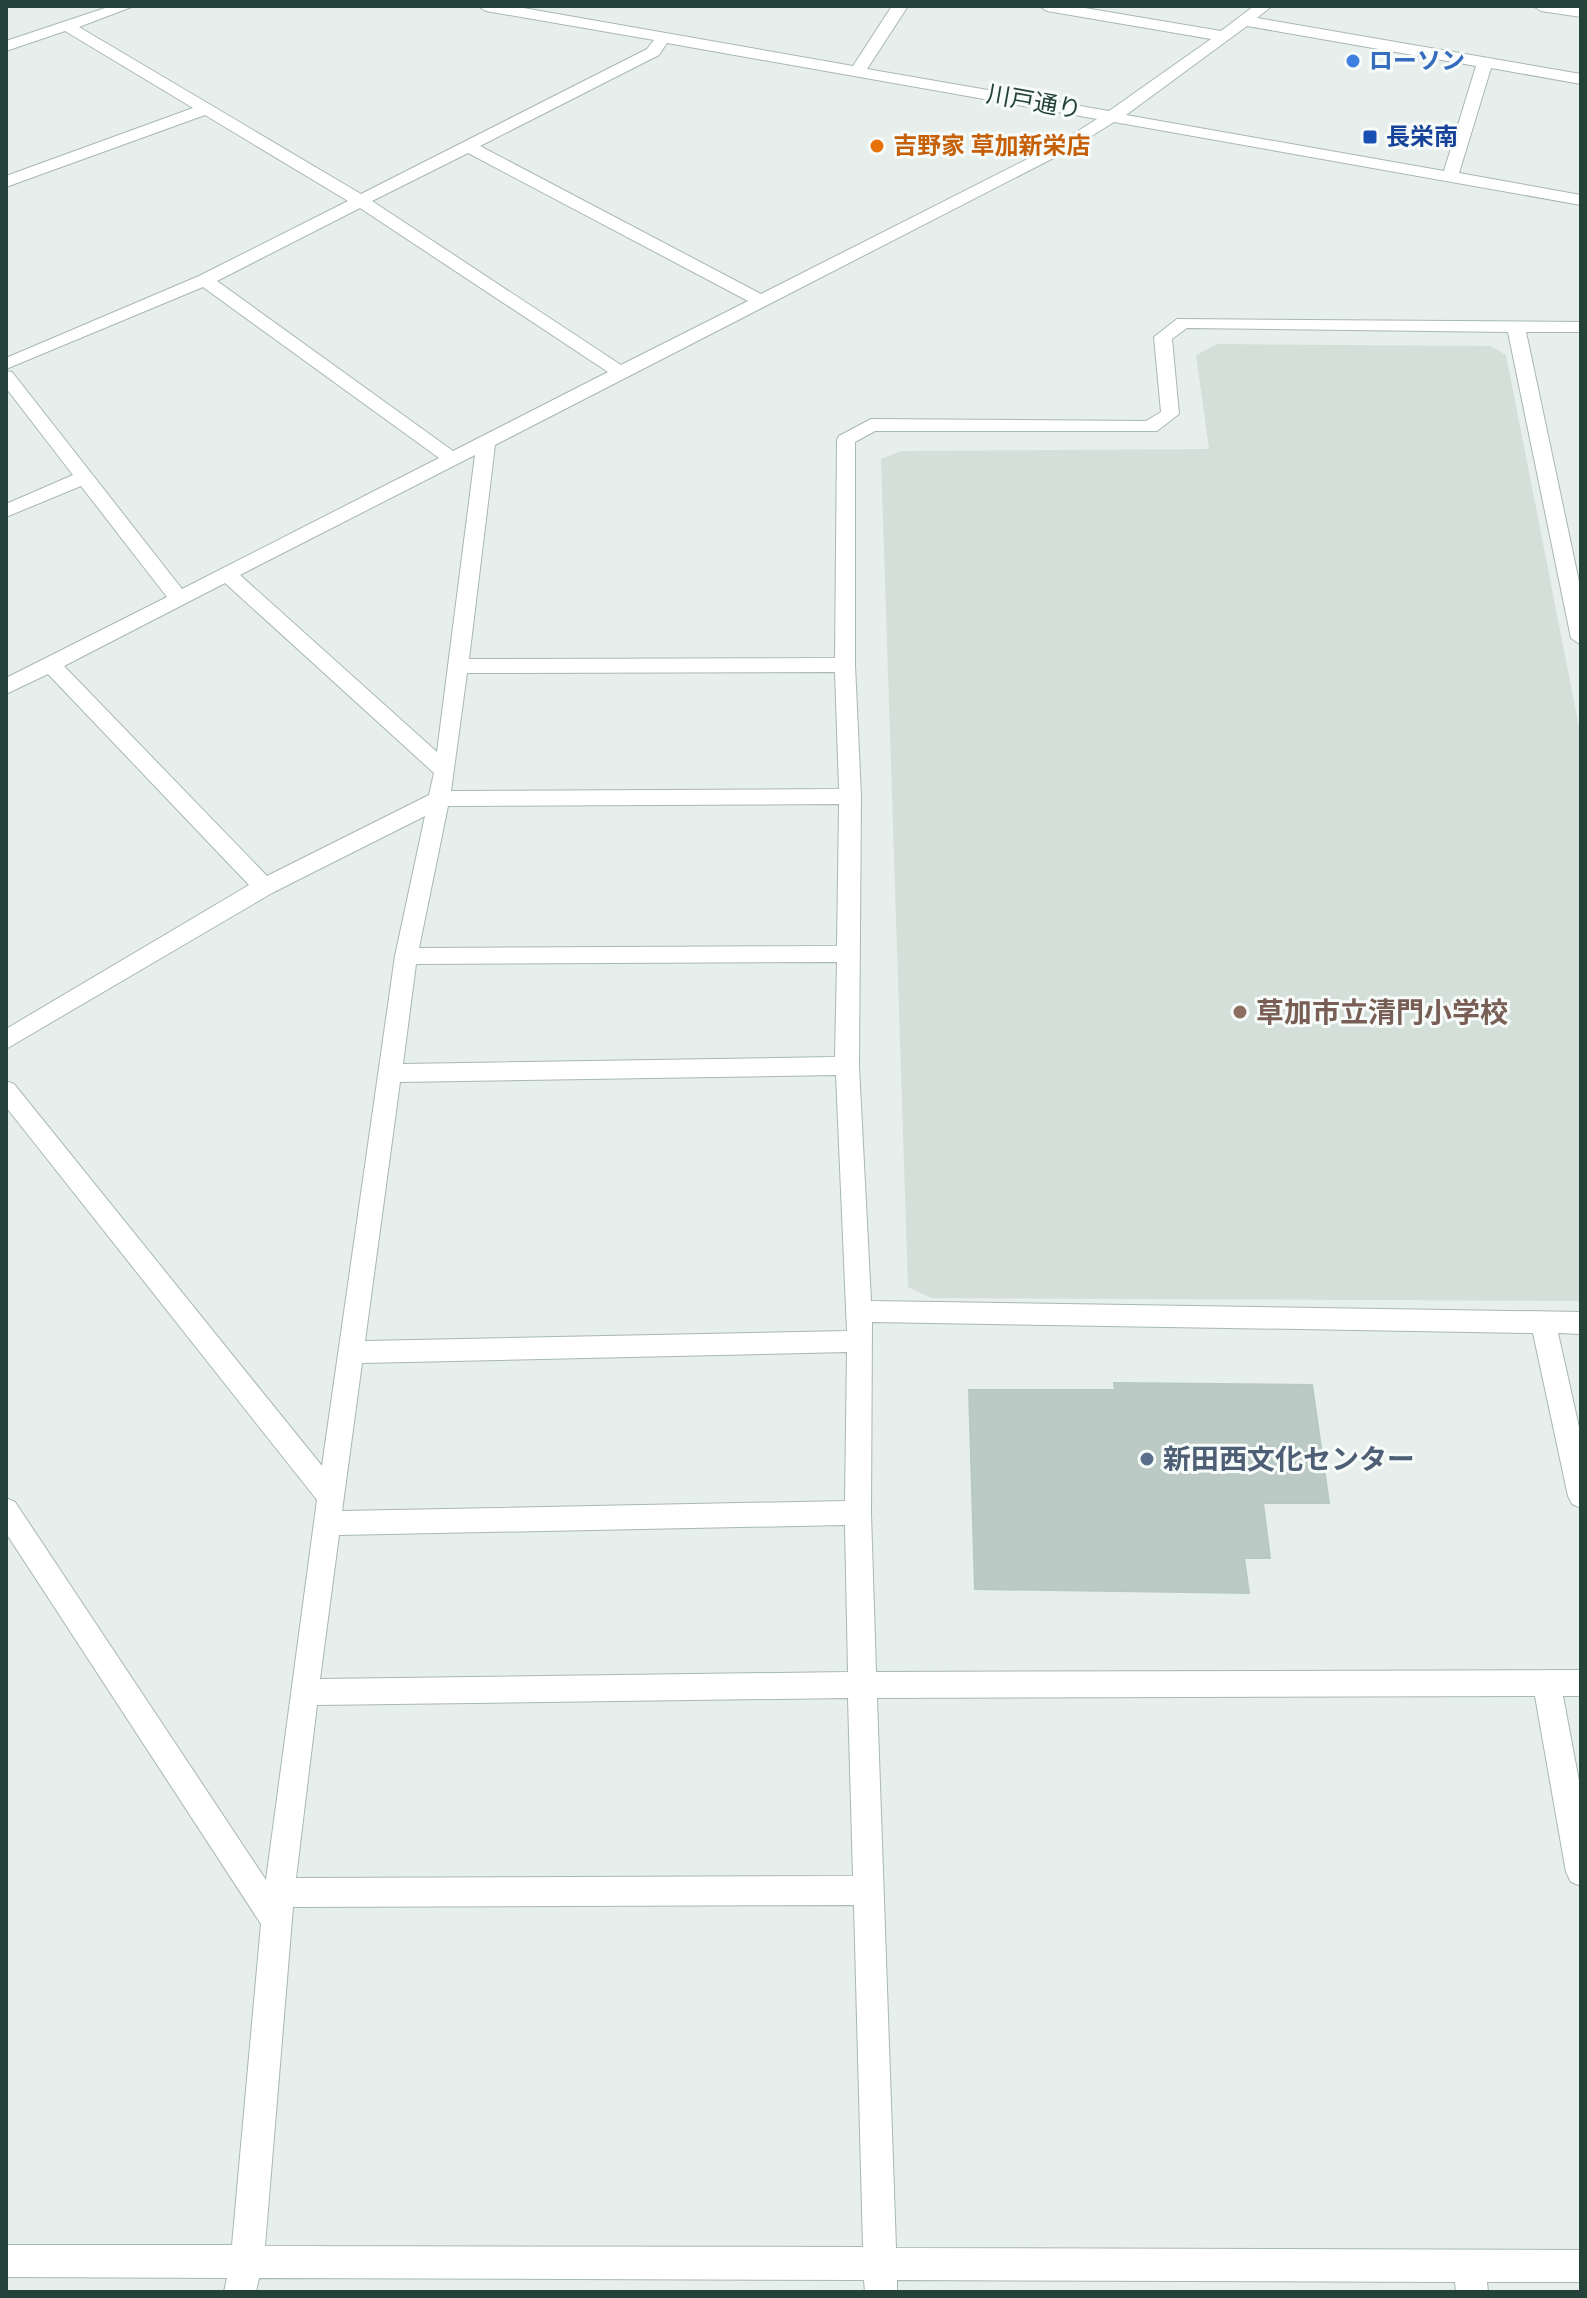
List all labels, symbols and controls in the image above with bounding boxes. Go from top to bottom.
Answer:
place label: ローソン [1369,47,1465,75]
marker: ローソン [1344,52,1362,70]
street label: 川戸通り [984,80,1084,124]
place label: 長栄南 [1386,123,1458,151]
marker: 長栄南 [1361,128,1379,146]
place label: 吉野家 草加新栄店 [893,132,1091,160]
marker: 吉野家 草加新栄店 [868,137,886,155]
place label: 草加市立清門小学校 [1256,996,1508,1029]
marker: 草加市立清門小学校 [1231,1003,1249,1021]
place label: 新田西文化センター [1163,1443,1415,1476]
marker: 新田西文化センター [1138,1450,1156,1468]

